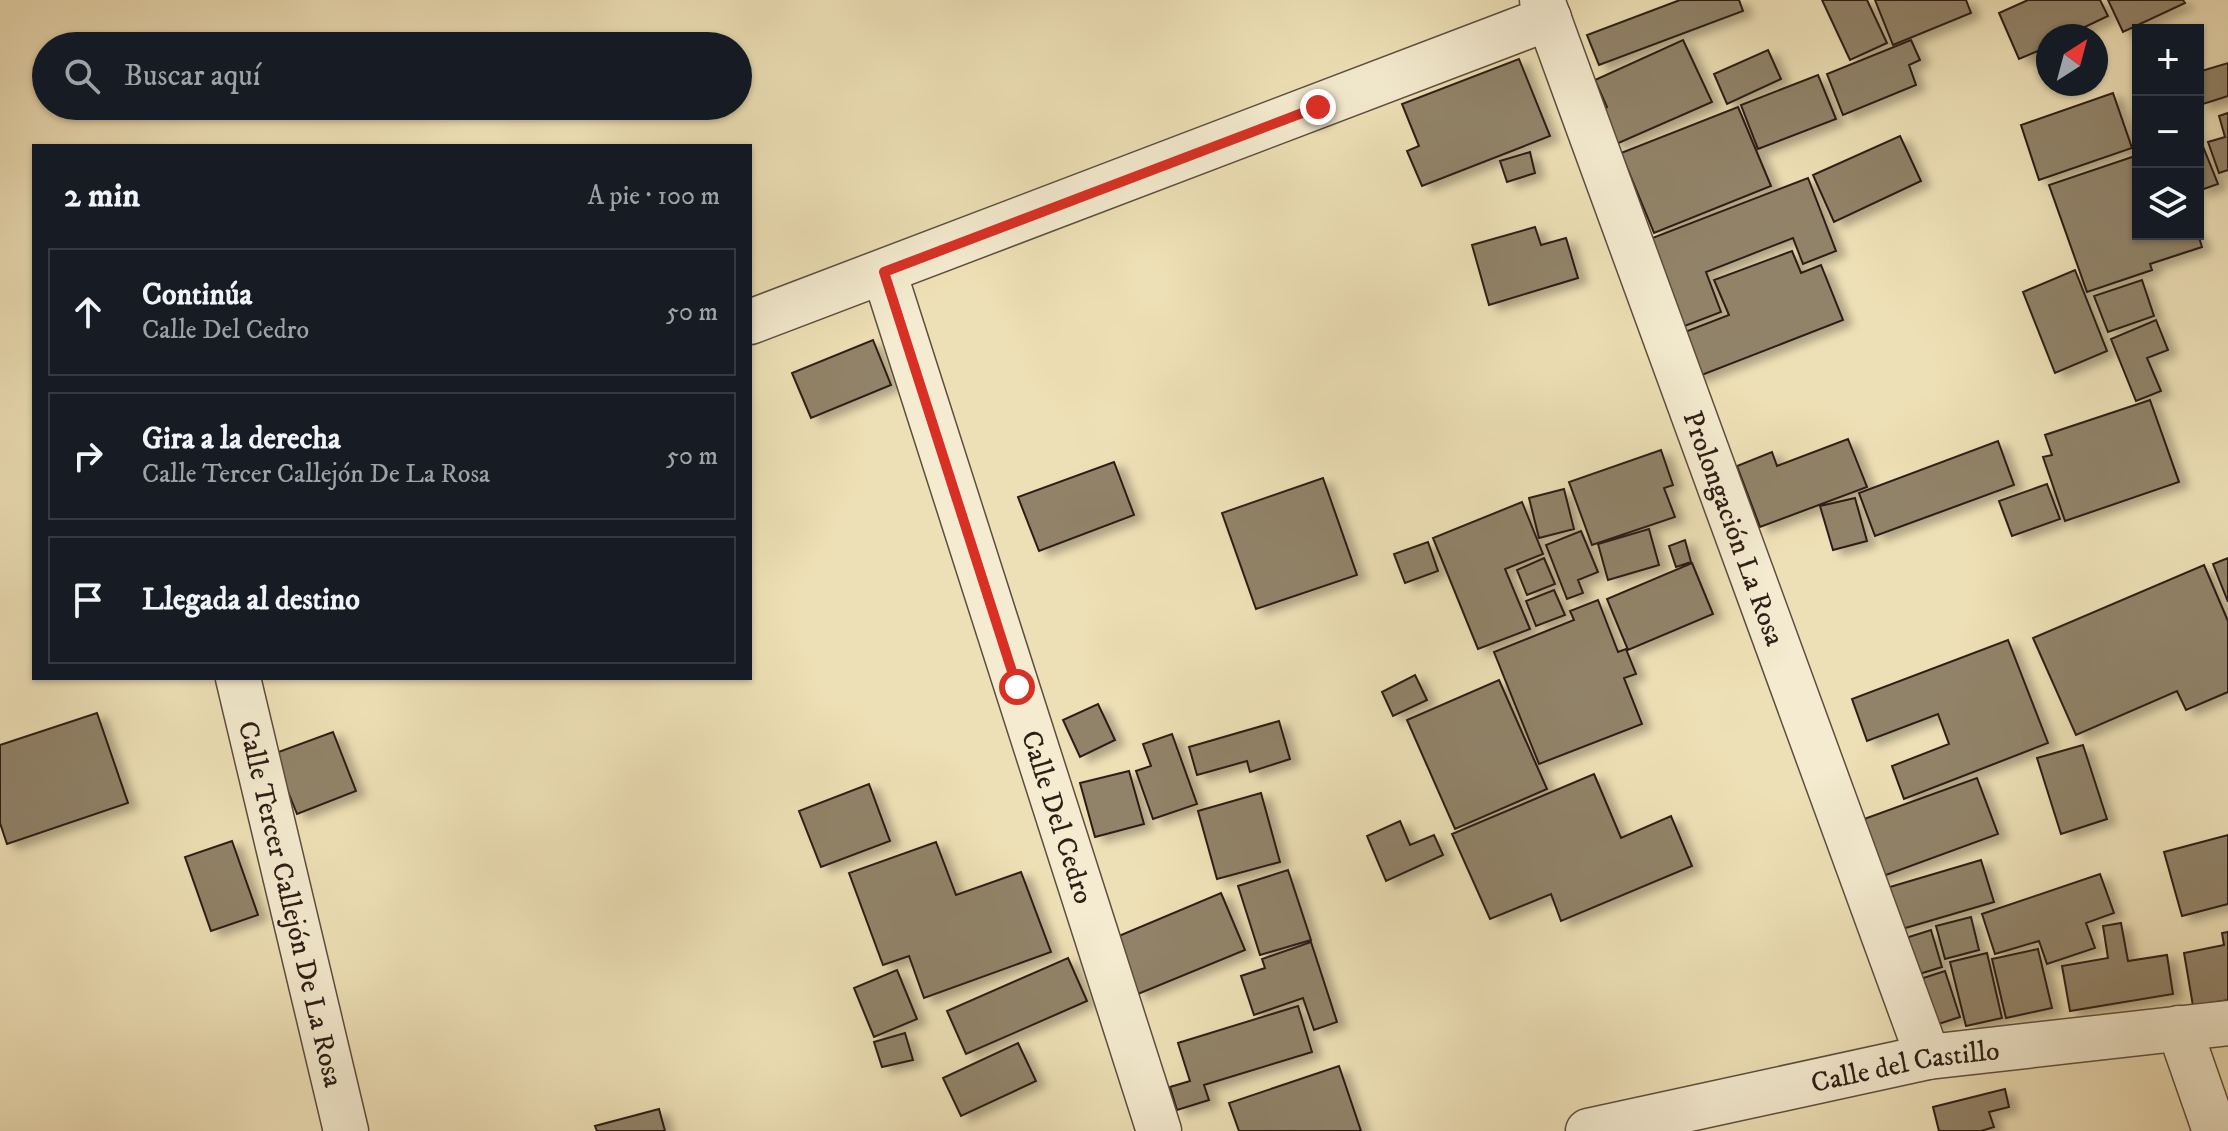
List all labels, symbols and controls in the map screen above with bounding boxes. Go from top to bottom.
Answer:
north arrow [2036,24,2108,96]
map controls [2132,24,2204,240]
button: + [2132,24,2204,96]
search box [32,32,752,120]
icon: search [60,54,104,98]
text: Buscar aquí [124,58,261,95]
route end [1300,89,1336,125]
button: − [2132,96,2204,168]
button: layers [2132,168,2204,240]
text: 2 min [64,175,140,217]
text: A pie · 100 m [587,180,720,213]
text: Continúa [142,277,252,314]
icon: ahead [66,290,110,334]
text: 50 m [666,296,718,329]
text: Calle Del Cedro [142,314,309,347]
street label: Prolongación La Rosa [1675,406,1792,651]
text: Gira a la derecha [142,421,341,458]
icon: right [66,434,110,478]
text: 50 m [666,440,718,473]
text: Calle Tercer Callejón De La Rosa [142,458,490,491]
icon: arrive [66,578,110,622]
text: Llegada al destino [142,582,360,619]
route start [999,669,1035,705]
street label: Calle Tercer Callejón De La Rosa [230,717,351,1091]
street label: Calle Del Cedro [1013,726,1101,908]
street label: Calle del Castillo [1808,1033,2001,1101]

